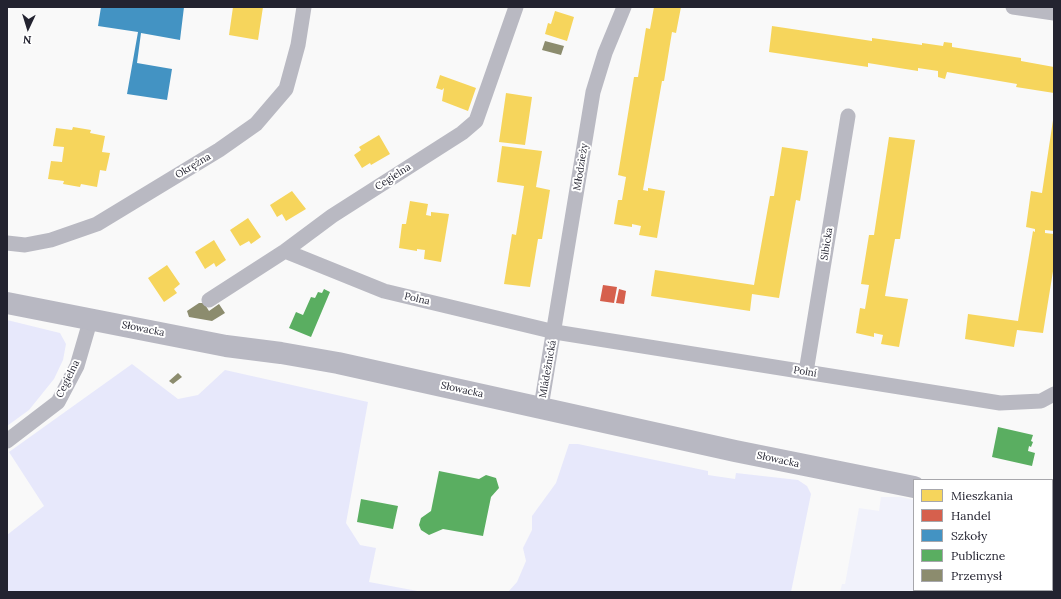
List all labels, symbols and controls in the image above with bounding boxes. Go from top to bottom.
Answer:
north arrow [8,8,48,48]
text: N [22,33,32,47]
street label: Młodzieży [571,142,591,192]
street label: Okrężna [173,151,213,181]
street label: Cegielna [373,161,413,193]
street label: Sibicka [819,227,835,261]
street label: Polna [403,290,431,308]
street label: Słowacka [121,319,165,339]
street label: Mládežnická [537,339,559,399]
street label: Cegielna [54,358,82,400]
street label: Polní [793,364,817,380]
street label: Słowacka [440,380,484,400]
street label: Słowacka [756,450,800,470]
legend [913,479,1053,591]
text: Mieszkania [951,488,1013,503]
text: Handel [951,508,991,523]
text: Szkoły [951,528,987,543]
text: Publiczne [951,548,1005,563]
text: Przemysł [951,568,1002,583]

